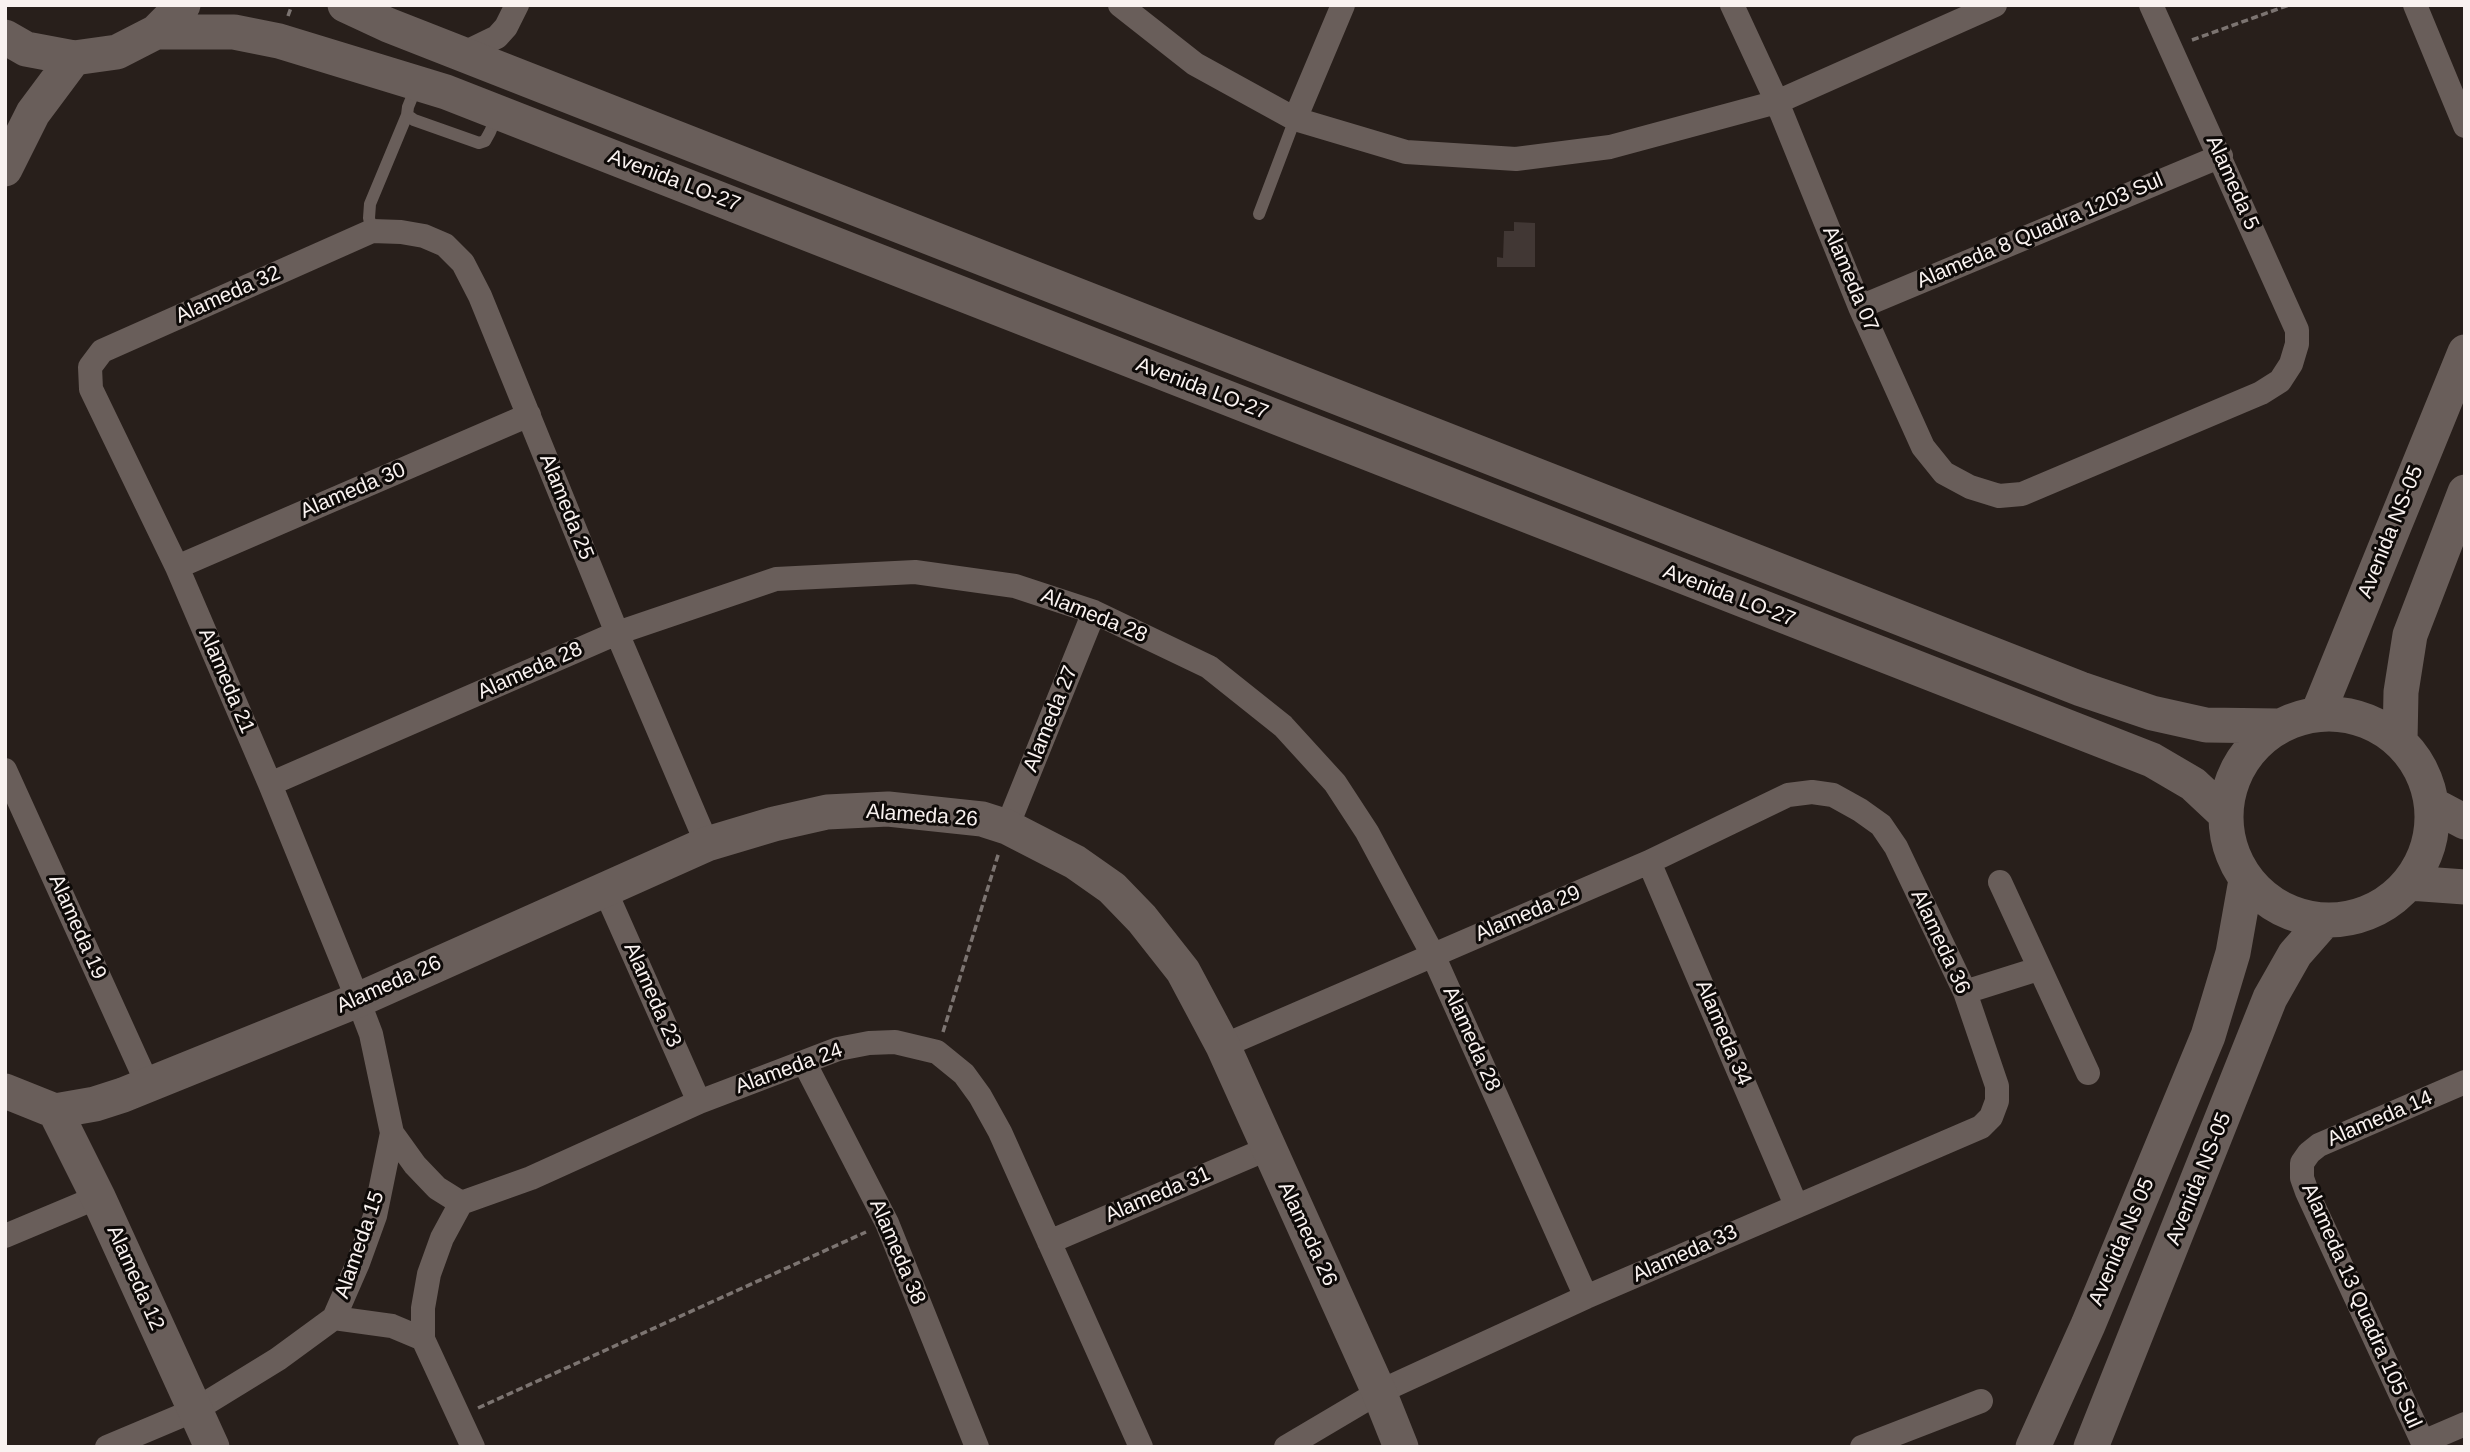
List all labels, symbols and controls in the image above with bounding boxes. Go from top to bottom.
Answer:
street label: Alameda 5 [2200,132,2264,234]
street label: Avenida LO-27 [604,144,744,218]
street label: Alameda 8 Quadra 1203 Sul [1913,168,2167,294]
street label: Alameda 07 [1817,222,1883,336]
street label: Alameda 32 [172,261,284,329]
street label: Avenida LO-27 [1132,352,1272,426]
street label: Alameda 25 [533,450,599,564]
street label: Alameda 30 [296,458,410,524]
street label: Avenida NS-05 [2353,462,2429,602]
street label: Avenida LO-27 [1659,559,1799,633]
street label: Alameda 28 [1037,583,1151,649]
street label: Alameda 21 [193,624,259,738]
street label: Alameda 28 [474,637,586,705]
street label: Alameda 27 [1018,662,1084,776]
street label: Alameda 26 [865,800,979,832]
street label: Alameda 19 [43,871,111,983]
street label: Alameda 29 [1471,881,1585,947]
street label: Alameda 36 [1905,886,1975,998]
street label: Alameda 23 [618,939,686,1051]
street label: Alameda 26 [333,951,445,1019]
street label: Alameda 34 [1690,976,1756,1090]
street label: Alameda 28 [1437,983,1505,1095]
street label: Alameda 24 [732,1038,846,1100]
street label: Alameda 14 [2323,1086,2437,1152]
street label: Avenida NS-05 [2161,1109,2237,1249]
street label: Alameda 31 [1101,1162,1215,1228]
street label: Avenida Ns 05 [2084,1174,2160,1310]
street label: Alameda 26 [1272,1178,1342,1290]
street label: Alameda 13 Quadra 105 Sul [2296,1180,2426,1432]
street label: Alameda 15 [330,1188,390,1302]
street label: Alameda 38 [864,1195,930,1309]
street label: Alameda 33 [1629,1220,1741,1288]
street label: Alameda 12 [101,1222,169,1334]

